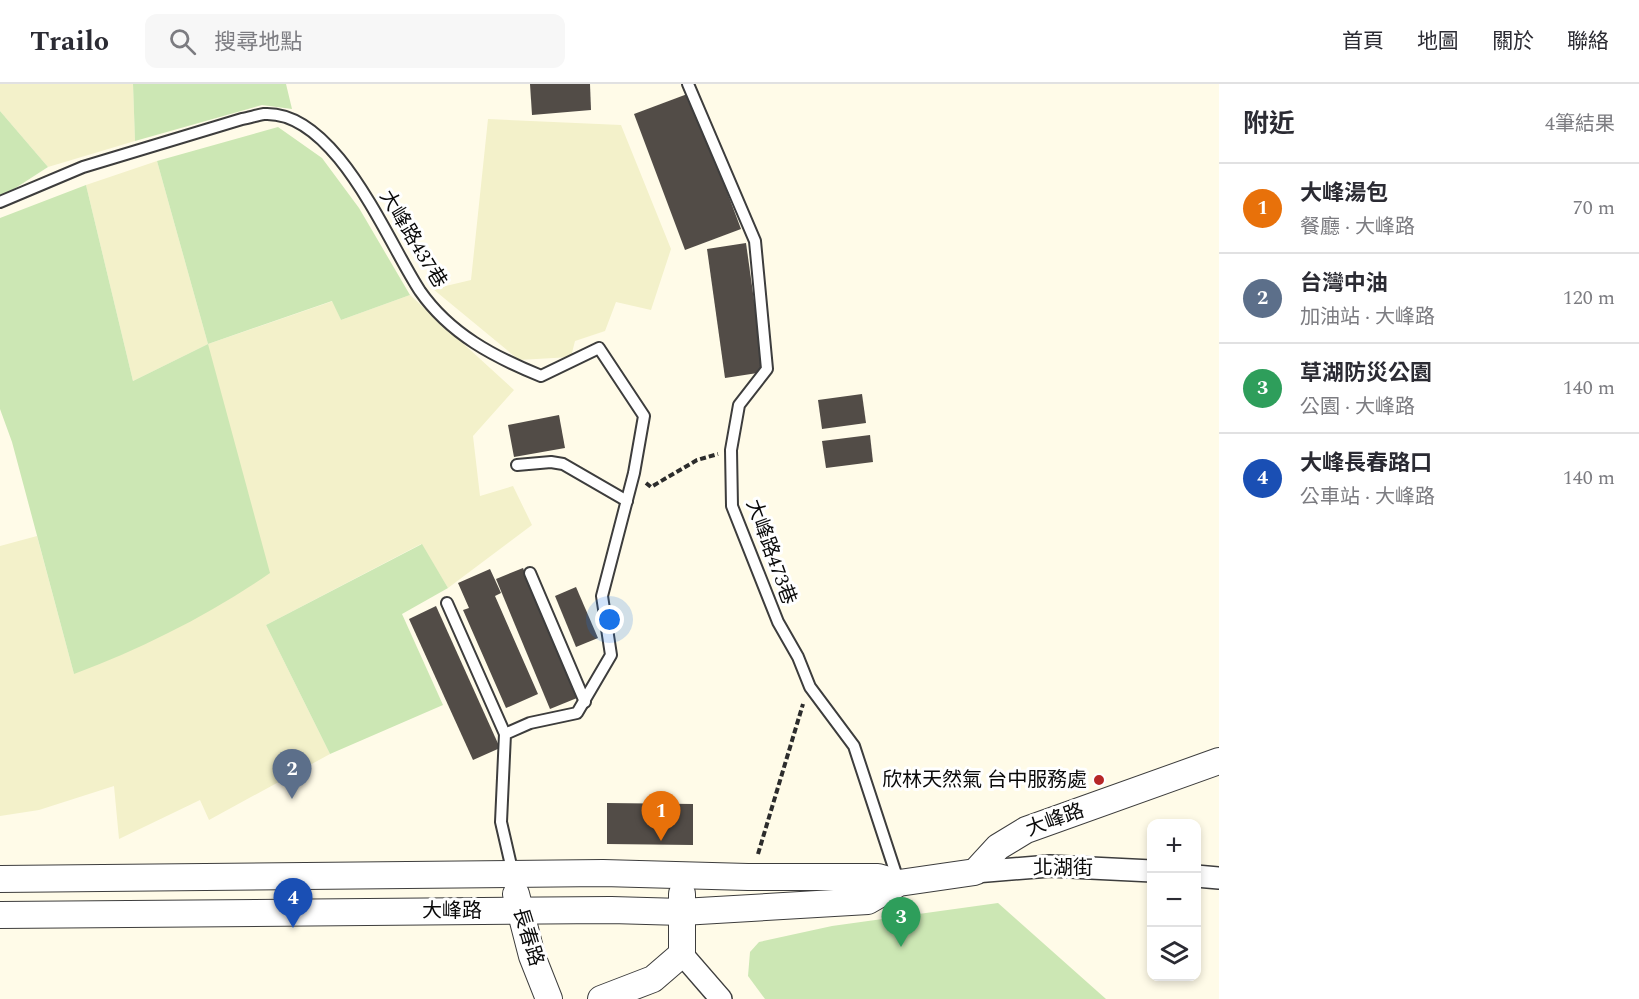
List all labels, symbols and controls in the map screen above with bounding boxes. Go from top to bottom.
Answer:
search box [145,14,565,68]
text: Trailo [30,20,109,63]
icon: search [166,25,199,58]
text: 搜尋地點 [214,26,302,59]
text: 首頁 [1342,26,1384,58]
text: 地圖 [1417,26,1459,58]
text: 關於 [1492,26,1534,58]
text: 聯絡 [1567,26,1609,58]
text: 附近 [1243,104,1295,144]
text: 4筆結果 [1545,109,1615,139]
text: 大峰湯包 [1300,177,1388,210]
street label: 大峰路437巷 [372,184,454,294]
text: 1 [1257,193,1268,223]
text: 70 m [1573,193,1615,223]
text: 餐廳 · 大峰路 [1300,212,1415,242]
text: 台灣中油 [1300,267,1388,300]
text: 2 [1257,283,1268,313]
text: 120 m [1563,283,1615,313]
text: 加油站 · 大峰路 [1300,302,1435,332]
text: 草湖防災公園 [1300,357,1432,390]
text: 3 [1257,373,1268,403]
text: 140 m [1563,373,1615,403]
text: 公園 · 大峰路 [1300,392,1415,422]
text: 大峰長春路口 [1300,447,1432,480]
text: 4 [1257,463,1268,493]
text: 140 m [1563,463,1615,493]
text: 公車站 · 大峰路 [1300,482,1435,512]
street label: 大峰路473巷 [738,495,804,609]
your location [595,605,624,634]
pin: 2 [272,750,312,799]
place label: 欣林天然氣 台中服務處 [882,765,1087,795]
marker: 欣林天然氣 台中服務處 [1092,773,1106,787]
pin: 1 [642,792,680,841]
street label: 大峰路 [1022,796,1088,844]
map controls [1147,819,1201,981]
button: + [1147,819,1201,873]
street label: 北湖街 [1033,853,1093,883]
button: − [1147,873,1201,927]
pin: 4 [274,878,312,928]
street label: 大峰路 [422,896,482,926]
pin: 3 [882,898,920,947]
street label: 長春路 [505,904,551,970]
button: layers [1147,927,1201,981]

